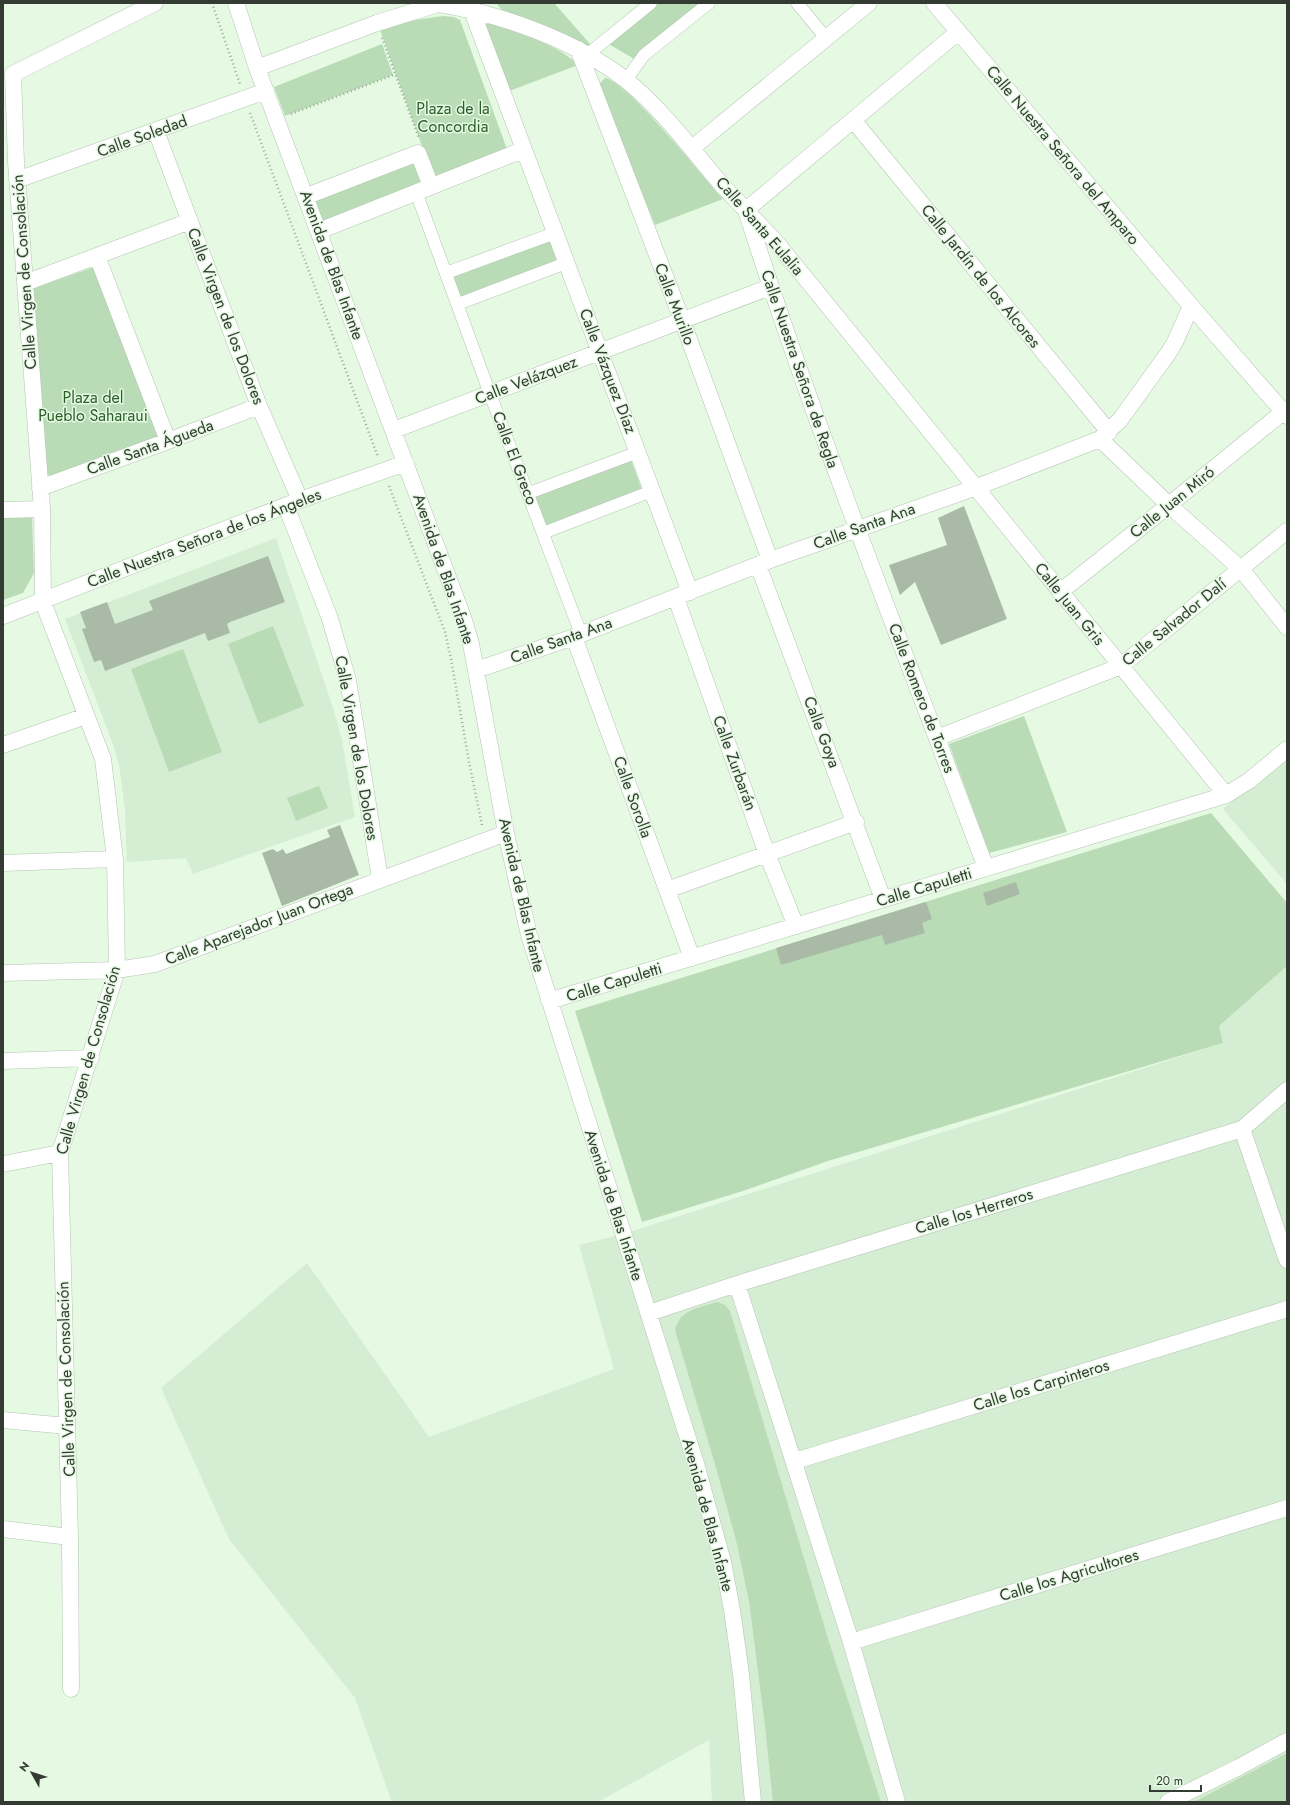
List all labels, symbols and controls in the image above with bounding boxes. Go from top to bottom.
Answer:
street label: Calle Nuestra Señora del Amparo [981,60,1145,250]
park label: Plaza de la Concordia [416,97,490,138]
street label: Calle Soledad [94,109,190,163]
street label: Calle Santa Eulalia [711,172,809,280]
street label: Calle Virgen de Consolación [6,174,42,370]
street label: Avenida de Blas Infante [294,187,370,343]
street label: Calle Jardín de los Alcores [916,199,1046,353]
street label: Calle Virgen de los Dolores [182,224,270,408]
street label: Calle Murillo [649,260,701,349]
street label: Calle Nuestra Señora de Regla [755,267,845,471]
street label: Calle Vázquez Díaz [574,305,643,437]
street label: Calle Velázquez [471,350,581,410]
park label: Plaza del Pueblo Saharaui [38,386,148,427]
street label: Calle El Greco [487,408,543,508]
street label: Calle Santa Águeda [83,413,217,481]
street label: Calle Juan Miró [1125,460,1220,543]
street label: Calle Nuestra Señora de los Ángeles [84,483,324,593]
street label: Avenida de Blas Infante [407,491,481,647]
street label: Calle Santa Ana [810,497,918,555]
street label: Calle Juan Gris [1029,558,1111,650]
street label: Calle Salvador Dalí [1117,572,1232,671]
street label: Calle Santa Ana [507,611,615,669]
street label: Calle Romero de Torres [883,620,961,776]
street label: Calle Virgen de los Dolores [329,654,385,842]
street label: Calle Goya [798,693,846,771]
street label: Calle Zurbarán [707,712,763,814]
street label: Calle Sorolla [608,753,658,841]
street label: Avenida de Blas Infante [493,816,551,974]
street label: Calle Capuletti [873,862,975,912]
street label: Calle Aparejador Juan Ortega [162,877,356,971]
street label: Calle Capuletti [563,957,665,1007]
street label: Calle Virgen de Consolación [50,963,126,1157]
street label: Avenida de Blas Infante [579,1126,649,1284]
street label: Calle los Herreros [912,1182,1036,1240]
street label: Calle Virgen de Consolación [51,1281,81,1477]
street label: Calle los Carpinteros [970,1353,1112,1417]
street label: Avenida de Blas Infante [676,1436,740,1594]
street label: Calle los Agricultores [997,1543,1141,1607]
north arrow [12,1753,52,1793]
text: N [15,1758,33,1775]
scale bar [1150,1767,1201,1793]
text: 20 m [1156,1772,1183,1790]

